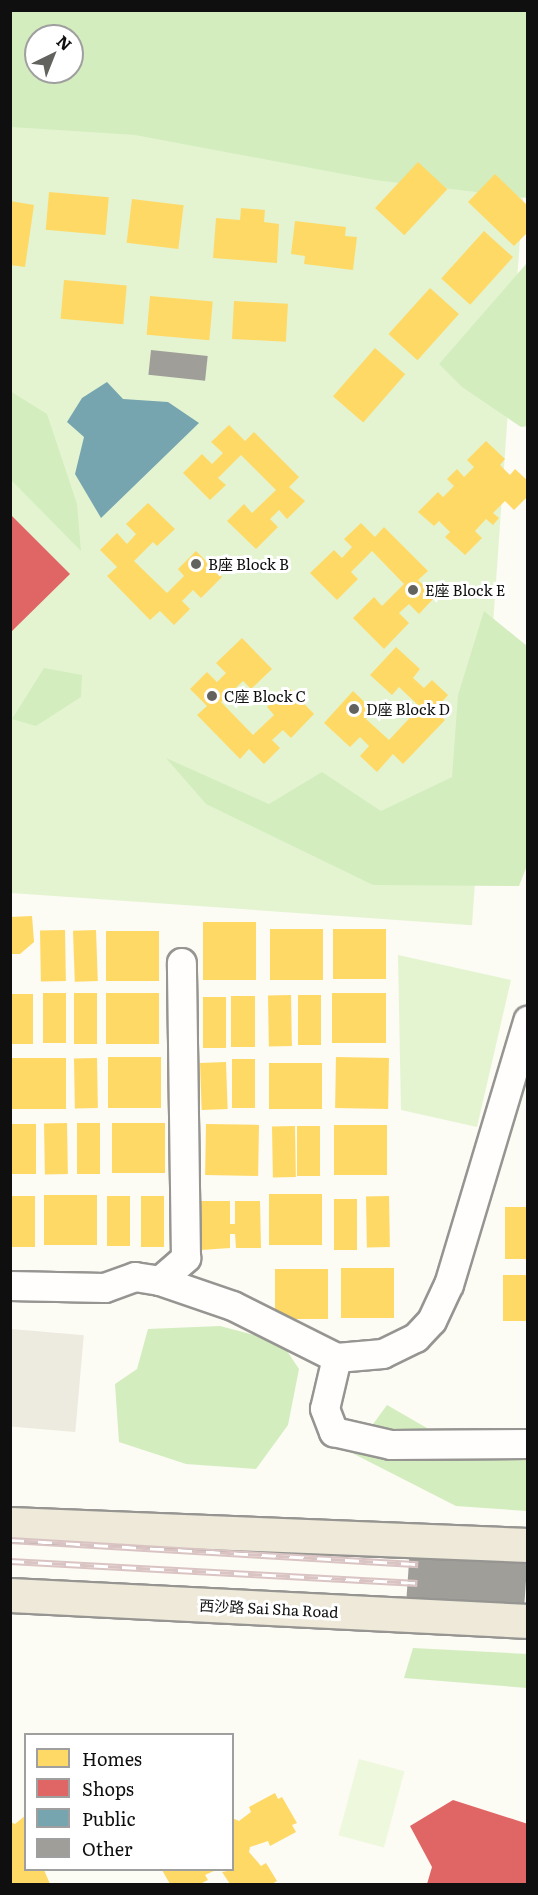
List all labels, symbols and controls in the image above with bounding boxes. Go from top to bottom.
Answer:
north arrow [24,24,84,84]
text: N [52,29,78,56]
place label: B座 Block B [208,555,289,573]
marker: B座 Block B [189,557,203,571]
place label: E座 Block E [425,581,505,599]
marker: E座 Block E [406,583,420,597]
place label: C座 Block C [224,687,306,705]
marker: C座 Block C [205,689,219,703]
place label: D座 Block D [366,700,450,718]
marker: D座 Block D [347,702,361,716]
street label: 西沙路 Sai Sha Road [199,1595,339,1621]
legend [24,1733,234,1871]
text: Homes [82,1745,142,1772]
text: Shops [82,1775,134,1802]
text: Public [82,1805,136,1832]
text: Other [82,1835,132,1862]

